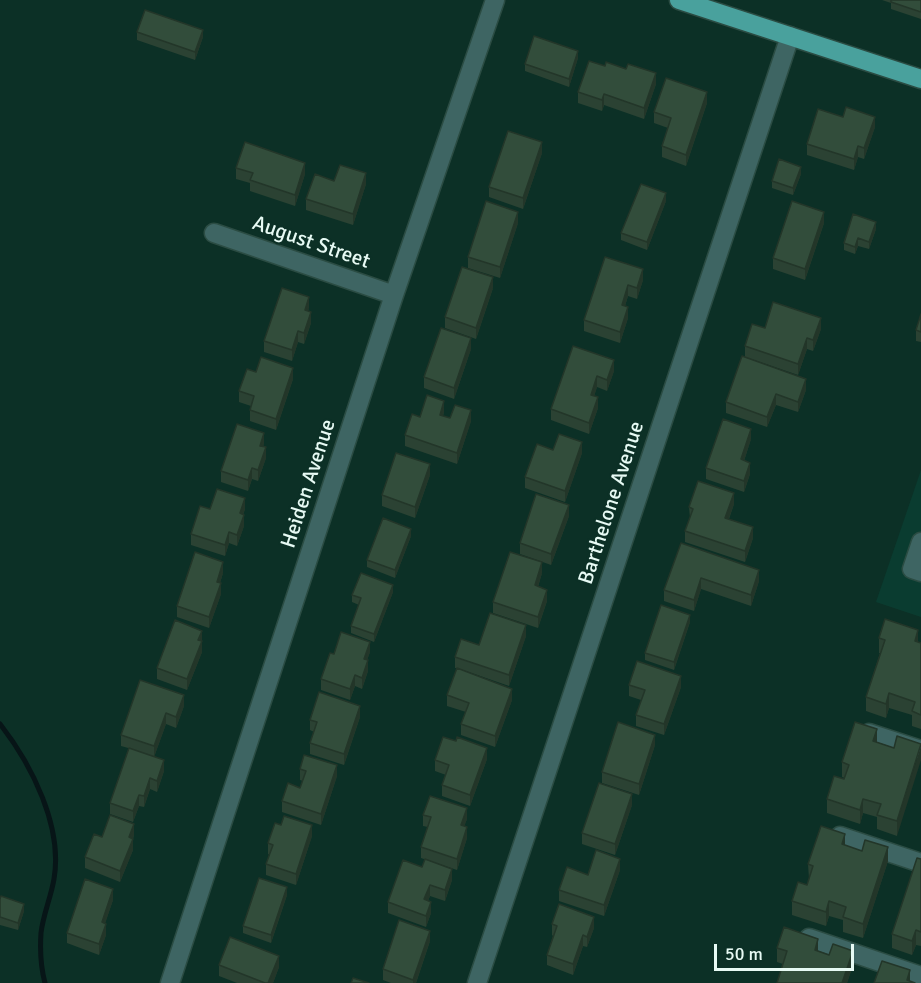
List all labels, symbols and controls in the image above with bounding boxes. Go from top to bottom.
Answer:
street label: August Street [249,211,373,275]
street label: Heiden Avenue [276,416,342,552]
street label: Barthelone Avenue [574,418,650,588]
scale bar [717,932,856,970]
text: 50 m [725,943,763,965]

